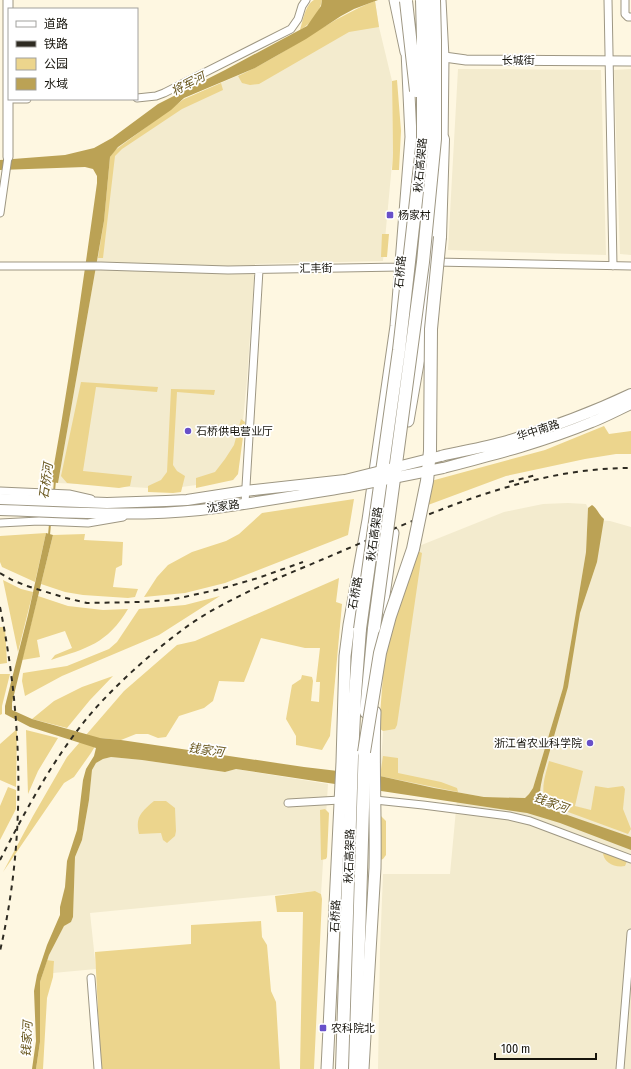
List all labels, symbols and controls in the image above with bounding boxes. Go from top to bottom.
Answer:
legend [8,8,138,100]
text: 道路 [44,17,68,31]
text: 铁路 [44,37,68,51]
street label: 长城街 [502,54,535,67]
text: 公园 [44,57,68,71]
water label: 将军河 [169,69,209,98]
text: 水域 [44,77,68,91]
street label: 秋石高架路 [412,137,429,193]
place label: 杨家村 [398,209,431,222]
marker: 杨家村 [385,210,395,220]
street label: 石桥路 [393,255,408,289]
street label: 汇丰街 [299,262,333,275]
street label: 华中南路 [515,417,561,443]
place label: 石桥供电营业厅 [196,425,273,438]
marker: 石桥供电营业厅 [183,426,193,436]
water label: 石桥河 [37,460,56,500]
street label: 沈家路 [206,498,240,515]
street label: 秋石高架路 [364,506,385,562]
street label: 石桥路 [346,576,365,610]
place label: 浙江省农业科学院 [494,737,582,750]
marker: 浙江省农业科学院 [585,738,595,748]
water label: 钱家河 [187,741,227,760]
water label: 钱家河 [532,790,572,816]
street label: 秋石高架路 [342,828,357,884]
street label: 石桥路 [328,899,343,933]
water label: 钱家河 [19,1019,35,1057]
place label: 农科院北 [331,1022,375,1035]
marker: 农科院北 [318,1023,328,1033]
scale bar [495,1035,596,1061]
text: 100 m [501,1042,530,1056]

